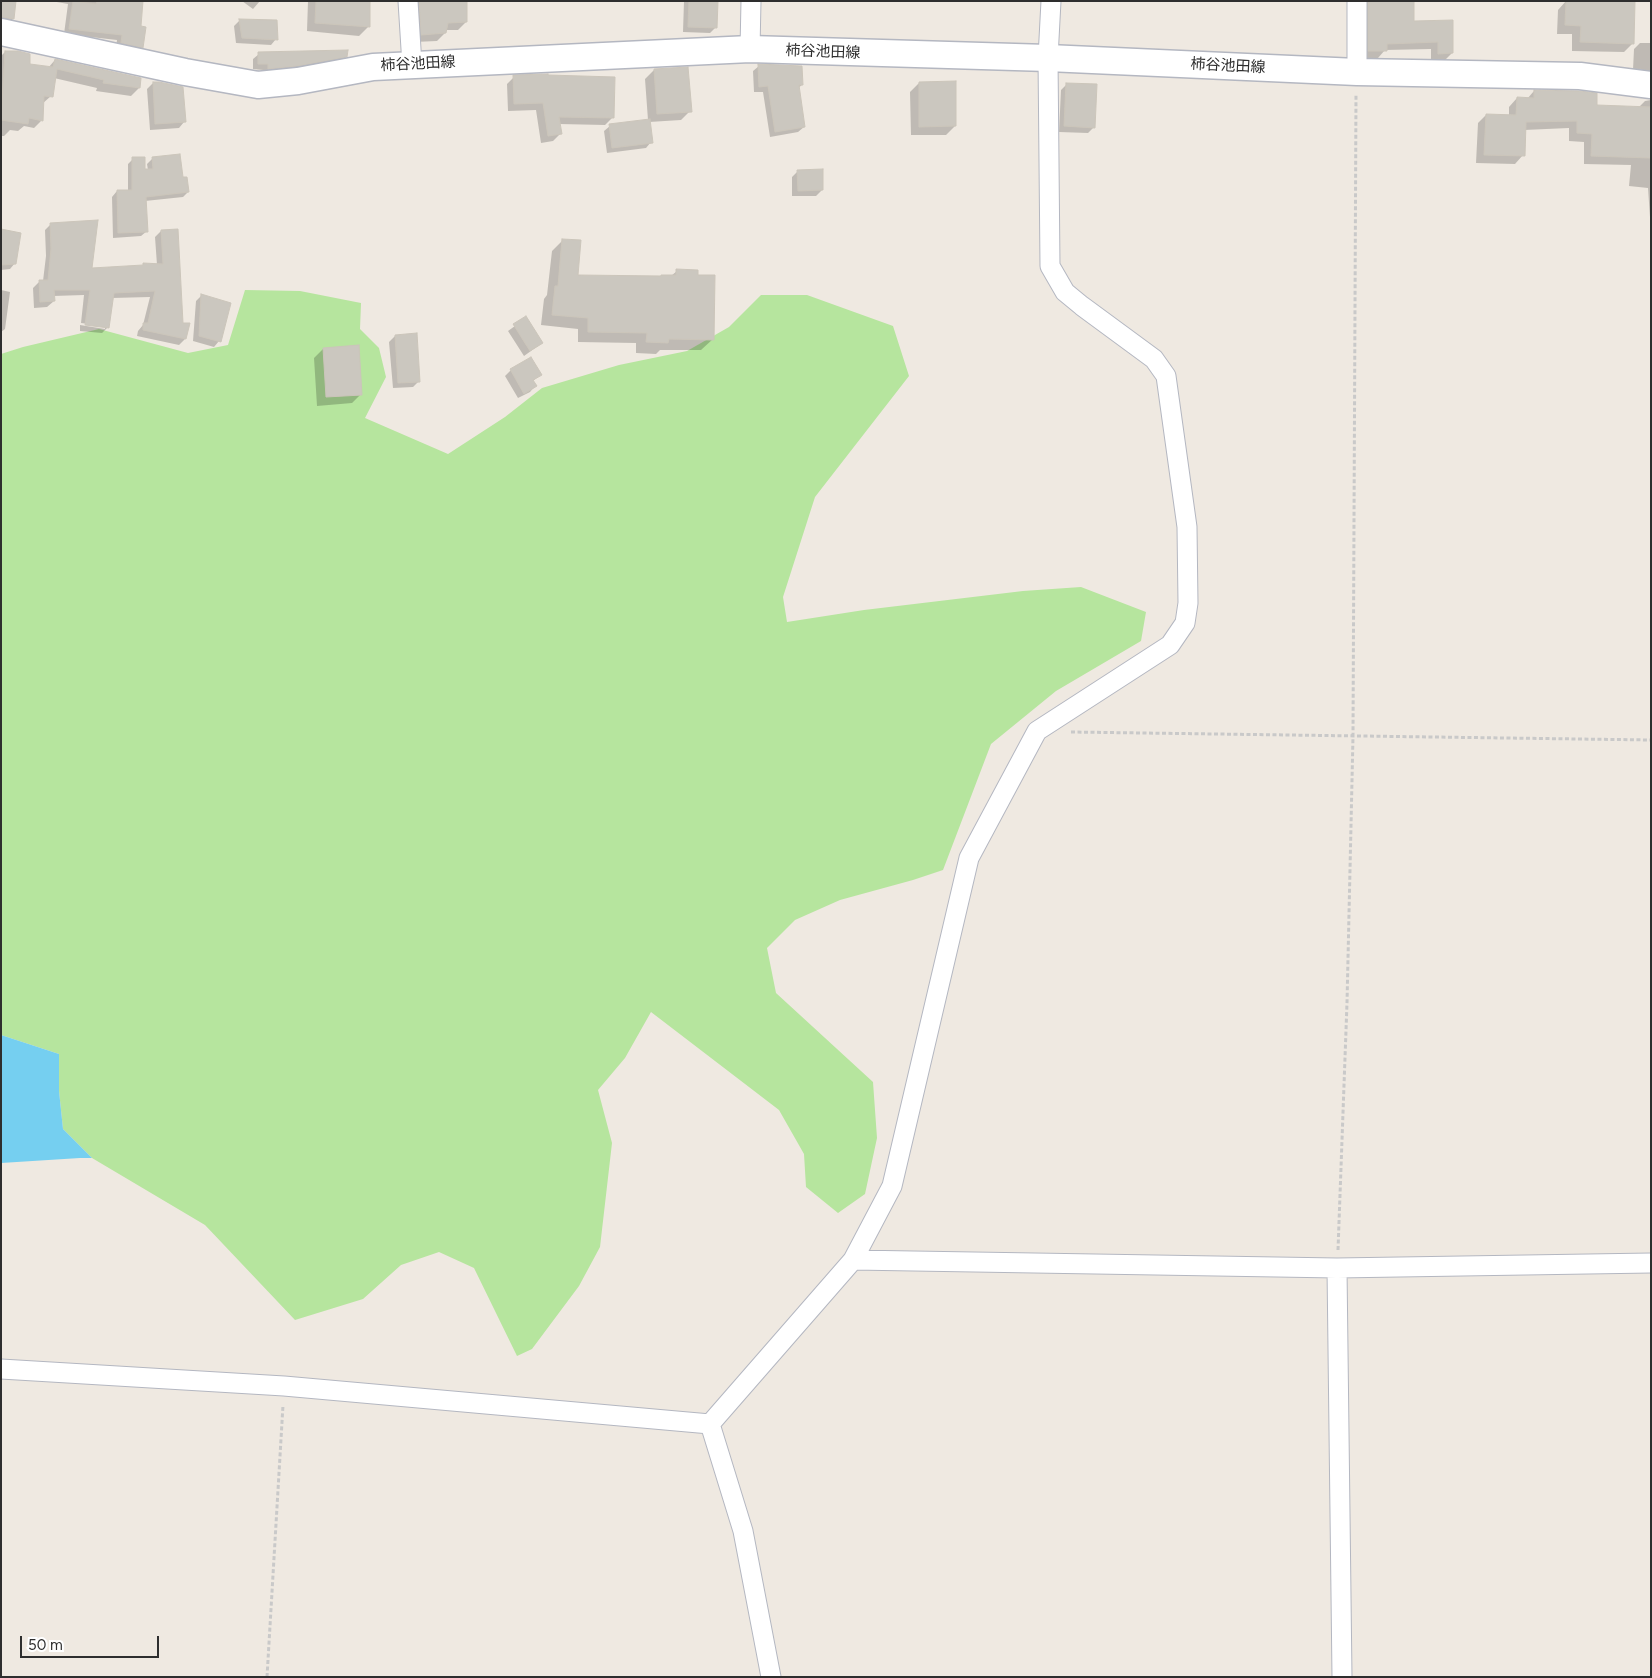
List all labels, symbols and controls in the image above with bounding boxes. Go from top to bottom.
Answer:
street label: 柿谷池田線 [785,42,861,62]
street label: 柿谷池田線 [380,53,456,75]
street label: 柿谷池田線 [1190,55,1266,77]
scale bar [22,1626,161,1658]
text: 50 m [28,1636,63,1654]

